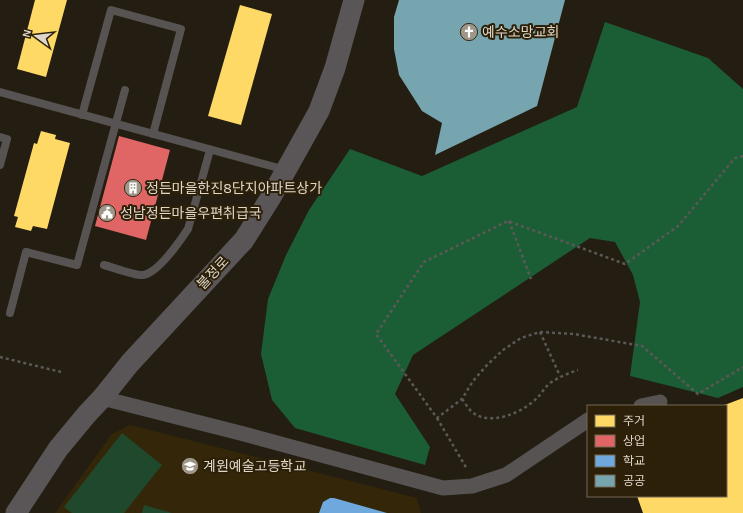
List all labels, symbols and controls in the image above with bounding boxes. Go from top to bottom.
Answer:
north arrow [16,16,56,56]
church icon: 예수소망교회 [459,22,479,42]
place label: 예수소망교회 [482,24,559,41]
text: N [20,28,34,39]
building icon: 정든마을한진8단지아파트상가 [123,178,143,198]
place label: 정든마을한진8단지아파트상가 [146,180,322,197]
public building icon: 성남정든마을우편취급국 [97,203,117,223]
place label: 성남정든마을우편취급국 [120,205,262,222]
street label: 불정로 [194,253,232,293]
legend [587,405,727,497]
text: 주거 [623,414,645,428]
text: 상업 [623,434,645,448]
text: 학교 [623,454,645,468]
school or university icon: 계원예술고등학교 [180,456,200,476]
place label: 계원예술고등학교 [203,458,306,475]
text: 공공 [623,474,645,488]

